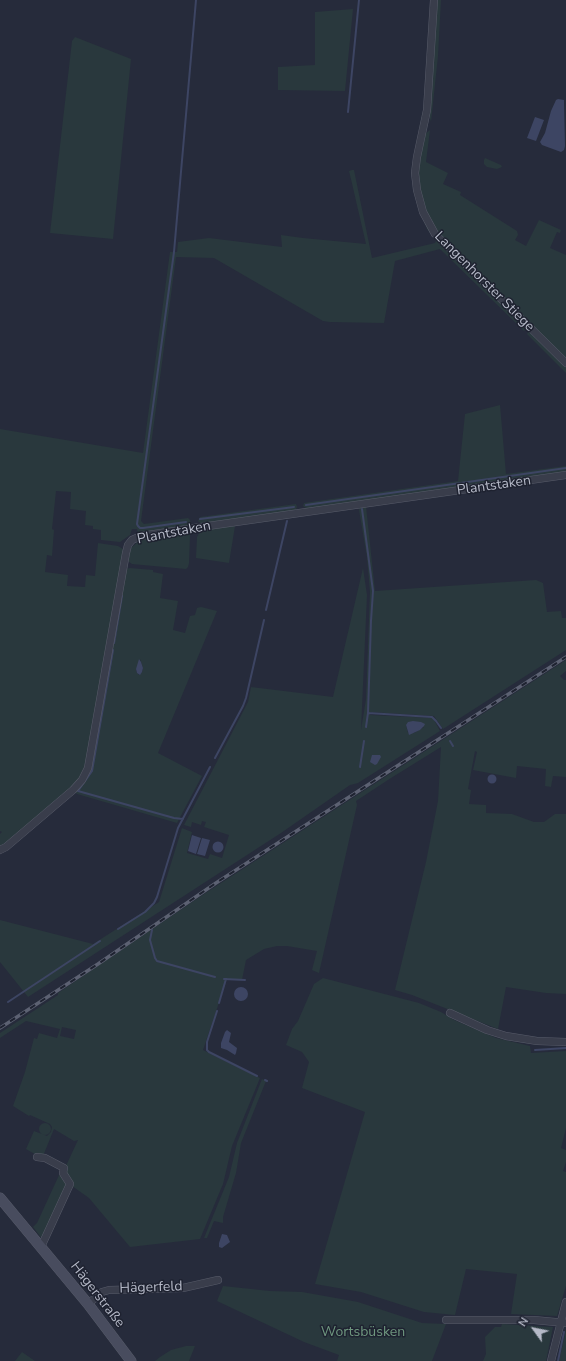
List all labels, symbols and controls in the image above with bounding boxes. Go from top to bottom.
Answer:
street label: Langenhorster Stiege [430,228,538,336]
street label: Plantstaken [456,472,532,500]
street label: Plantstaken [136,518,212,548]
street label: Hägerstraße [66,1259,128,1331]
street label: Hägerfeld [119,1279,183,1297]
north arrow [514,1309,554,1349]
text: N [515,1315,532,1330]
park label: Wortsbüsken [321,1325,405,1341]

